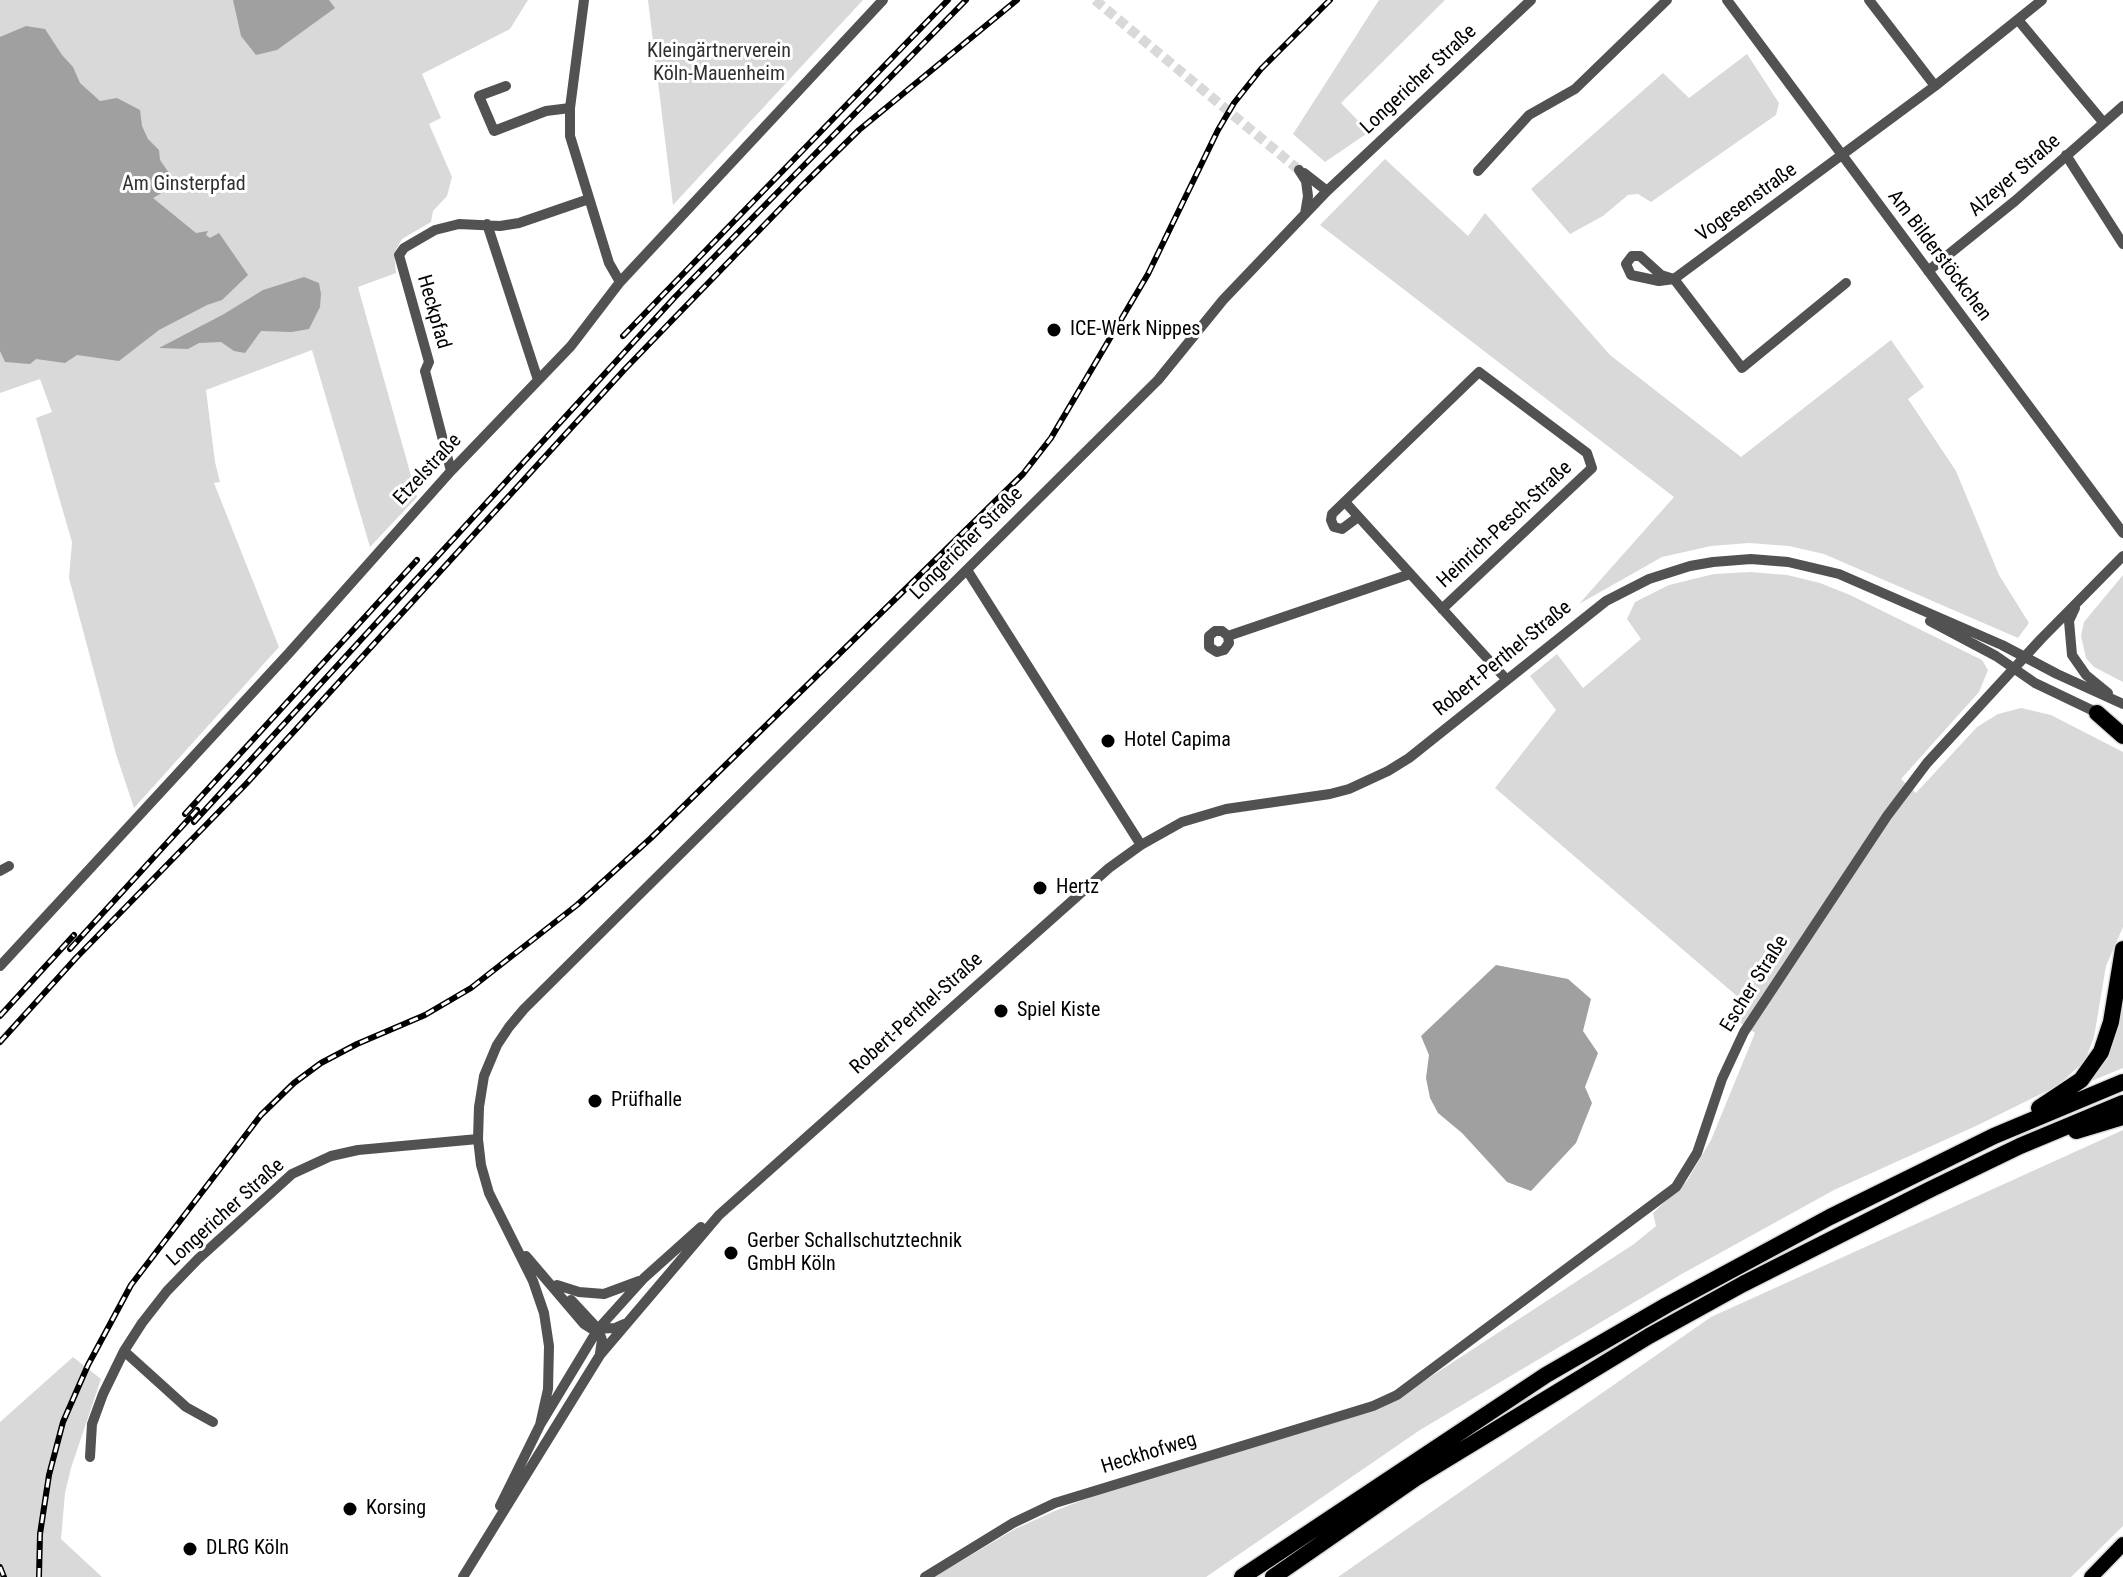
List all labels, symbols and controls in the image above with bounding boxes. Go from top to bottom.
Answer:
street label: Longericher Straße [1356,20,1482,140]
park label: Kleingärtnerverein Köln-Mauenheim [647,40,791,87]
street label: Alzeyer Straße [1964,130,2066,222]
street label: Vogesenstraße [1692,159,1802,247]
park label: Am Ginsterpfad [122,173,246,197]
street label: Am Bilderstöckchen [1882,186,1996,326]
street label: Heckpfad [411,272,455,352]
place label: ICE-Werk Nippes [1070,318,1200,342]
marker: ICE-Werk Nippes [1045,321,1063,339]
street label: Etzelstraße [389,429,467,511]
street label: Heinrich-Pesch-Straße [1433,456,1577,594]
street label: Longericher Straße [906,483,1028,605]
street label: Robert-Perthel-Straße [1429,596,1577,722]
place label: Hotel Capima [1124,729,1231,753]
marker: Hotel Capima [1099,732,1117,750]
place label: Hertz [1056,876,1099,900]
marker: Hertz [1031,879,1049,897]
street label: Escher Straße [1716,931,1794,1037]
street label: Robert-Perthel-Straße [846,948,988,1080]
place label: Spiel Kiste [1017,999,1100,1023]
marker: Spiel Kiste [992,1002,1010,1020]
place label: Prüfhalle [611,1089,682,1113]
marker: Prüfhalle [586,1092,604,1110]
street label: Longericher Straße [162,1154,290,1272]
place label: Gerber Schallschutztechnik GmbH Köln [747,1230,962,1277]
marker: Gerber Schallschutztechnik GmbH Köln [722,1244,740,1262]
street label: Heckhofweg [1098,1428,1200,1480]
place label: Korsing [366,1497,426,1521]
marker: Korsing [341,1500,359,1518]
place label: DLRG Köln [206,1537,289,1561]
marker: DLRG Köln [181,1540,199,1558]

